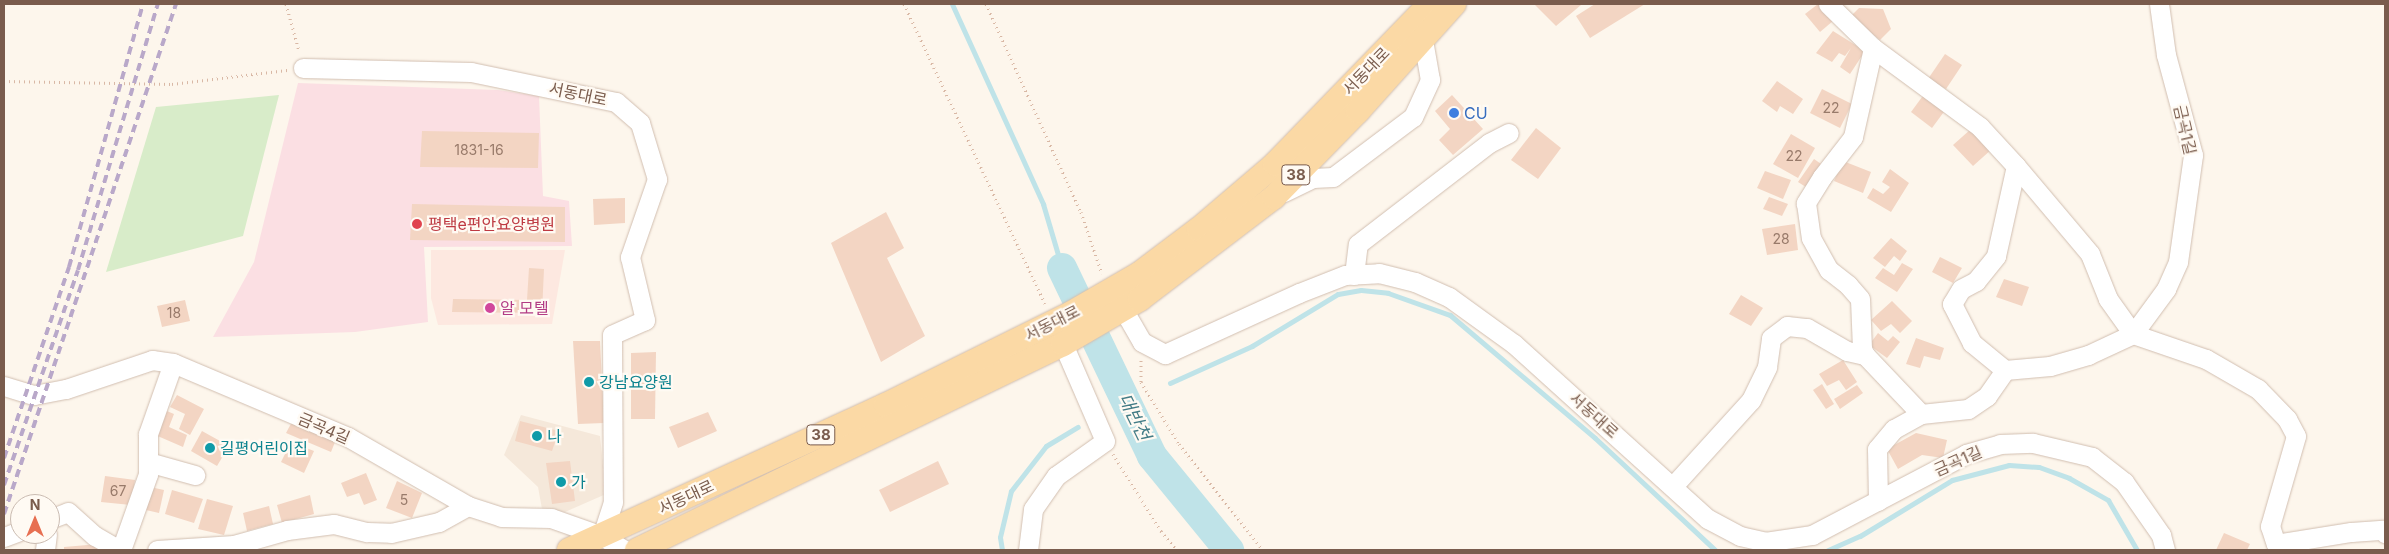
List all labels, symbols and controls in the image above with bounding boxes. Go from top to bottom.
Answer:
street label: 서동대로 [1339,43,1393,99]
street label: 서동대로 [547,78,609,110]
house number: 22 [1822,100,1840,116]
place label: CU [1464,103,1488,123]
street label: 금곡1길 [2170,103,2200,157]
marker: CU [1448,107,1460,119]
house number: 1831-16 [454,142,504,158]
house number: 22 [1785,148,1803,164]
road number: 38 [1281,162,1311,188]
place label: 평택e편안요양병원 [428,214,555,234]
marker: 평택e편안요양병원 [410,217,424,231]
house number: 28 [1772,231,1790,247]
place label: 알 모텔 [500,298,549,318]
street label: 서동대로 [1021,301,1083,345]
marker: 알 모텔 [484,302,496,314]
house number: 18 [167,305,181,321]
place label: 강남요양원 [599,372,673,392]
marker: 강남요양원 [583,376,595,388]
street label: 서동대로 [1566,388,1622,442]
water label: 대반천 [1113,390,1155,444]
street label: 금곡4길 [295,409,353,447]
road number: 38 [806,422,836,448]
place label: 나 [547,426,562,446]
marker: 나 [531,430,543,442]
place label: 길평어린이집 [220,438,308,458]
marker: 길평어린이집 [204,442,216,454]
street label: 금곡1길 [1931,442,1985,480]
place label: 가 [571,472,586,492]
marker: 가 [555,476,567,488]
street label: 서동대로 [655,476,717,518]
house number: 67 [110,483,126,499]
house number: 5 [400,492,408,508]
north arrow [10,494,60,544]
text: N [30,496,40,513]

